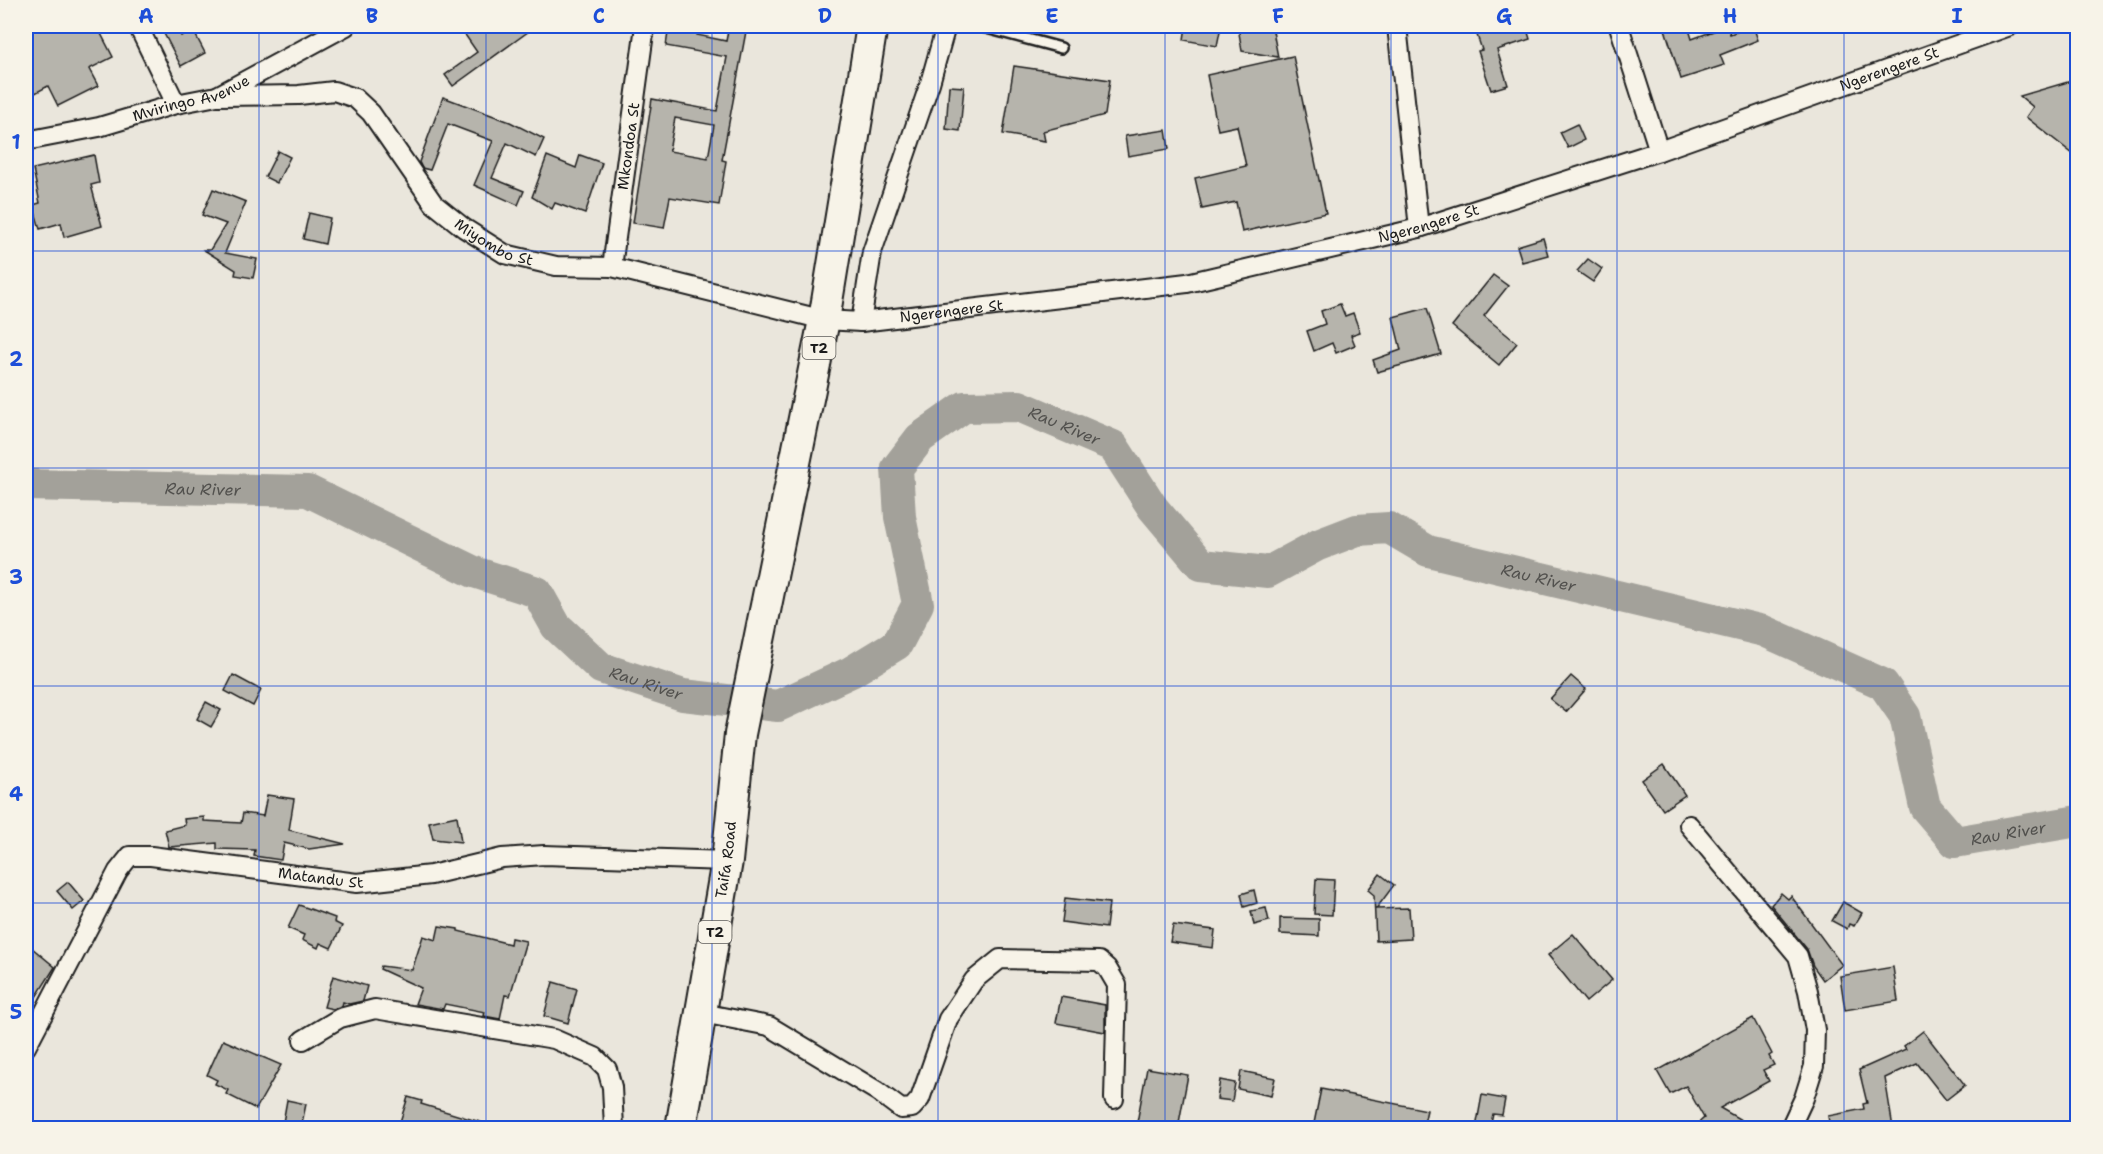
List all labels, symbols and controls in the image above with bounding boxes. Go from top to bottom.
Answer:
text: A [138,3,154,29]
text: B [366,3,378,29]
text: C [593,3,605,29]
text: D [818,3,832,29]
text: E [1045,3,1059,29]
text: F [1272,3,1284,29]
text: G [1496,3,1512,29]
text: H [1723,3,1737,29]
text: I [1951,3,1963,29]
street label: Ngerengere St [1837,42,1942,96]
street label: Mviringo Avenue [130,70,253,126]
street label: Mkondoa St [613,101,644,191]
text: 1 [11,129,21,155]
street label: Ngerengere St [1376,199,1482,247]
street label: Miyombo St [450,214,535,270]
street label: Ngerengere St [898,295,1004,327]
road number: T2 [802,337,836,359]
text: 2 [9,346,23,372]
water label: Rau River [1025,401,1104,450]
water label: Rau River [165,477,242,500]
water label: Rau River [1499,558,1579,596]
text: 3 [9,564,23,590]
water label: Rau River [607,661,686,705]
text: 4 [9,781,23,807]
water label: Rau River [1969,816,2048,850]
street label: Taifa Road [711,820,741,900]
street label: Matandu St [277,863,365,893]
road number: T2 [698,921,732,943]
text: 5 [10,999,22,1025]

